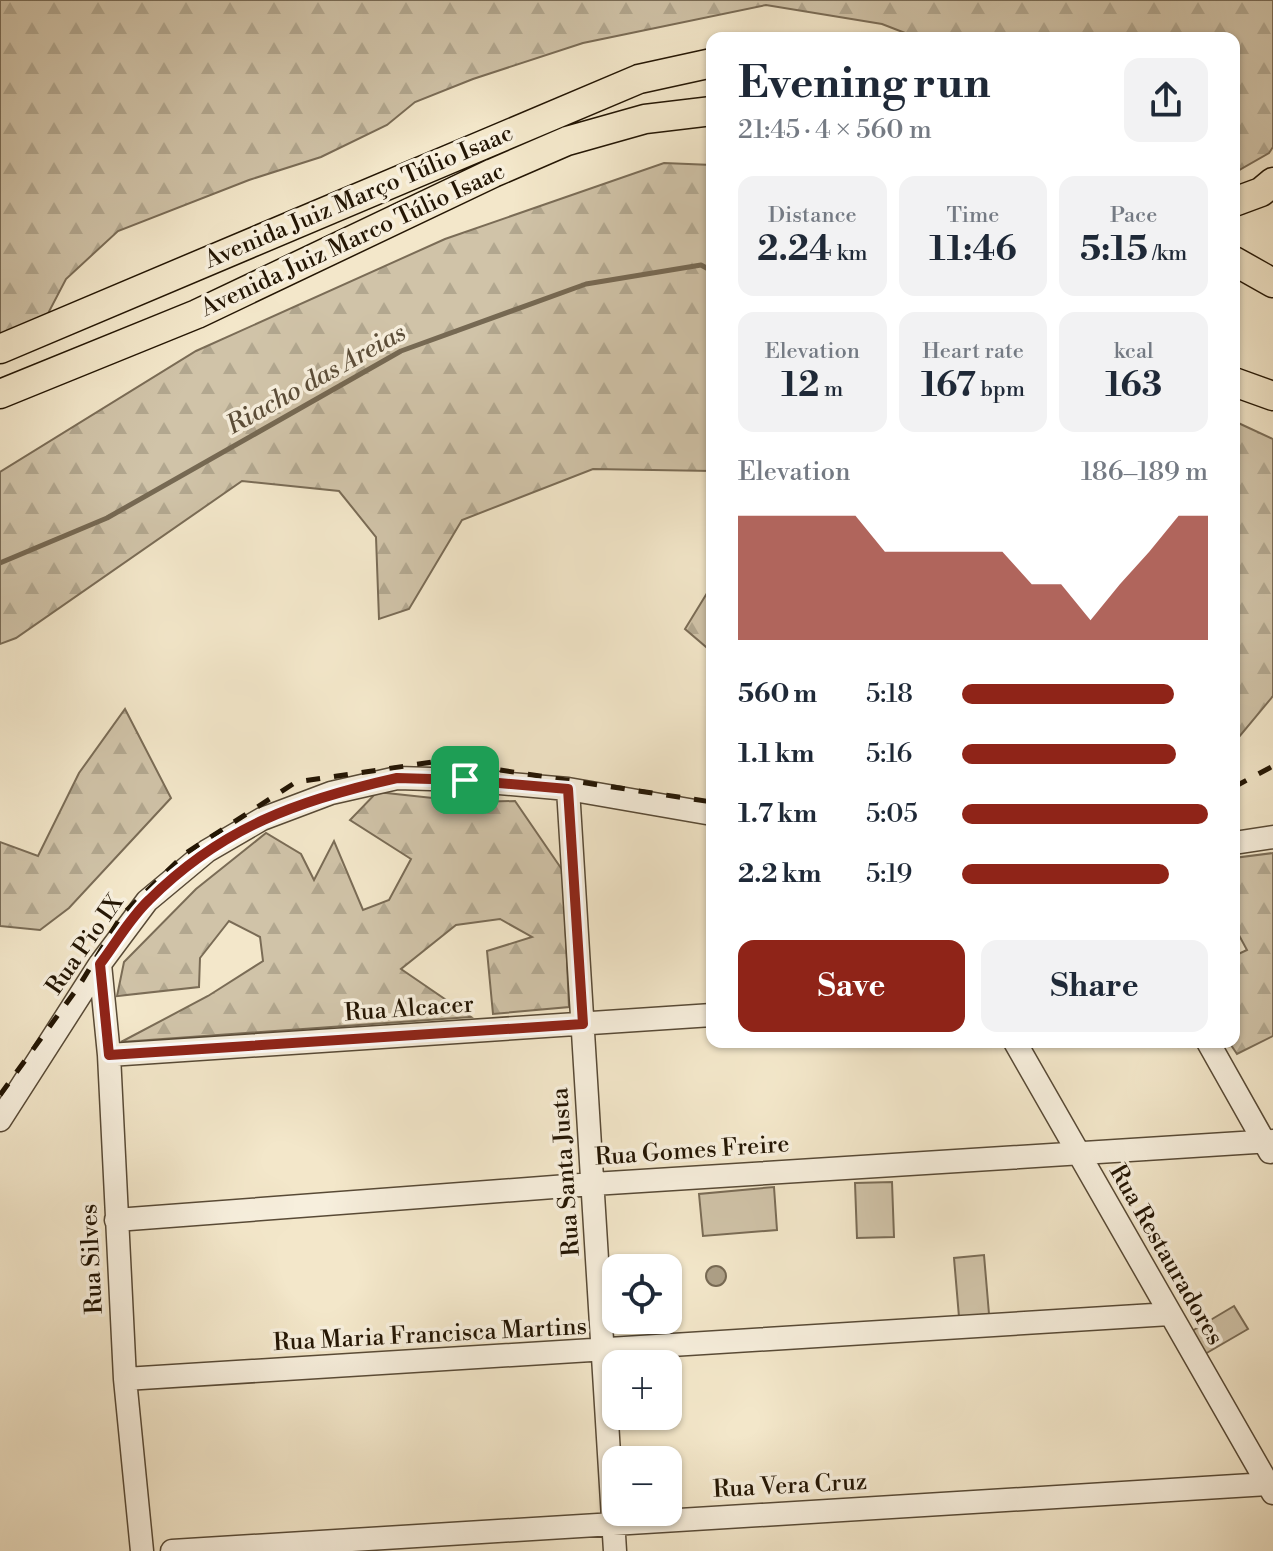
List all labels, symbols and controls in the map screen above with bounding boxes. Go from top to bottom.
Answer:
text: Evening run [738,56,991,111]
button: share [1124,58,1208,142]
text: 21:45 · 4 × 560 m [738,114,932,146]
street label: Avenida Juiz Março Túlio Isaac [199,118,518,276]
street label: Avenida Juiz Marco Túlio Isaac [195,156,510,324]
text: Distance [768,202,857,229]
text: Time [947,202,999,229]
text: Pace [1110,202,1157,229]
text: 2.24 [757,229,832,271]
text: 11:46 [929,229,1017,271]
text: 5:15 [1080,229,1148,271]
text: km [832,240,867,267]
text: /km [1148,240,1187,267]
water label: Riacho das Areias [220,316,412,442]
text: Elevation [765,338,860,365]
text: Heart rate [922,338,1024,365]
text: kcal [1114,338,1154,365]
text: 12 [781,365,820,407]
text: 167 [921,365,976,407]
text: 163 [1105,365,1162,407]
text: m [820,376,843,403]
text: bpm [976,376,1025,403]
text: Elevation [738,456,851,488]
text: 186–189 m [1081,456,1208,488]
text: 560 m [738,678,817,710]
text: 5:18 [866,678,913,710]
text: 1.1 km [738,738,814,770]
text: 5:16 [866,738,912,770]
pin [431,746,499,814]
icon: arrive [443,758,487,802]
text: 1.7 km [738,798,817,830]
text: 5:05 [866,798,918,830]
text: 2.2 km [738,858,822,890]
text: 5:19 [866,858,912,890]
street label: Rua Pio IX [40,888,131,1001]
button: Save [738,940,965,1032]
button: Share [981,940,1208,1032]
street label: Rua Alcacer [343,990,475,1028]
street label: Rua Santa Justa [545,1086,587,1257]
street label: Rua Gomes Freire [594,1129,790,1173]
street label: Rua Restauradores [1102,1159,1230,1351]
street label: Rua Silves [74,1203,110,1315]
map controls [602,1254,682,1526]
button: locate [602,1254,682,1334]
street label: Rua Maria Francisca Martins [272,1312,588,1358]
button: + [602,1350,682,1430]
button: − [602,1446,682,1526]
street label: Rua Vera Cruz [712,1467,868,1505]

